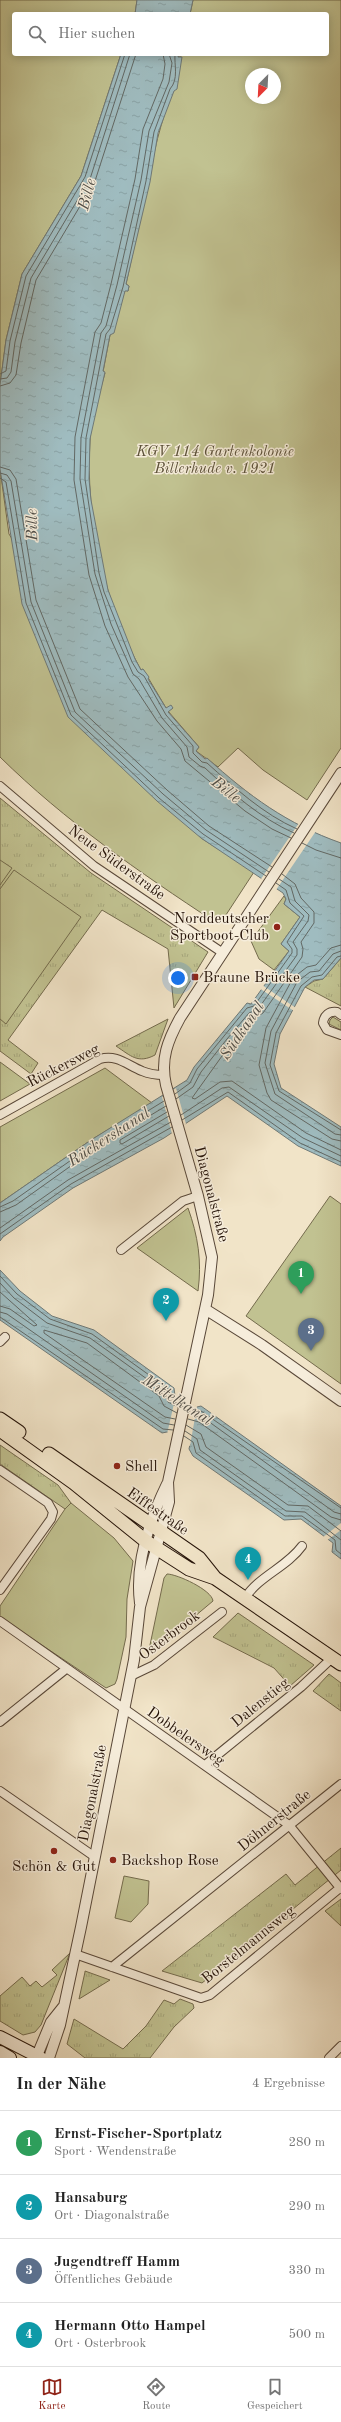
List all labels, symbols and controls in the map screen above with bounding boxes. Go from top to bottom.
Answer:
search box [12,12,329,56]
icon: search [26,23,48,45]
text: Hier suchen [58,27,135,42]
north arrow [245,68,281,104]
water label: Bille [76,176,100,213]
park label: KGV 114 Gartenkolonie Billerhude v. 1921 [135,445,294,477]
water label: Bille [25,508,41,542]
water label: Bille [207,774,244,807]
street label: Neue Süderstraße [65,823,167,903]
place label: Norddeutscher Sportboot-Club [170,912,269,944]
marker: Norddeutscher Sportboot-Club [272,922,282,932]
your location [168,968,188,988]
place label: Braune Brücke [203,971,300,986]
marker: Braune Brücke [190,972,200,982]
water label: Südkanal [217,999,268,1063]
street label: Rückersweg [25,1042,102,1091]
water label: Rückerskanal [64,1105,153,1171]
street label: Diagonalstraße [191,1145,231,1244]
pin: 1 [288,1261,314,1294]
pin: 2 [153,1288,179,1321]
pin: 3 [298,1318,324,1351]
water label: Mittelkanal [138,1372,215,1429]
place label: Shell [125,1460,157,1475]
marker: Shell [112,1461,122,1471]
street label: Eiffestraße [124,1486,191,1539]
pin: 4 [235,1547,261,1580]
street label: Osterbrook [137,1608,203,1664]
street label: Dalenstieg [229,1676,292,1731]
street label: Dobbelersweg [144,1705,227,1769]
street label: Diagonalstraße [77,1743,110,1843]
street label: Döhnerstraße [236,1787,314,1855]
marker: Schön & Gut [49,1846,59,1856]
place label: Backshop Rose [121,1854,219,1869]
marker: Backshop Rose [108,1855,118,1865]
place label: Schön & Gut [12,1860,96,1875]
street label: Borstelmannsweg [200,1903,298,1987]
text: In der Nähe [16,2076,106,2093]
text: 4 Ergebnisse [252,2077,325,2090]
text: Ernst-Fischer-Sportplatz [54,2127,222,2142]
text: 1 [25,2136,33,2149]
text: 280 m [288,2136,325,2149]
text: Sport · Wendenstraße [54,2145,176,2158]
text: Hansaburg [54,2191,127,2206]
text: 2 [25,2200,33,2213]
text: 290 m [288,2200,325,2213]
text: Ort · Diagonalstraße [54,2209,169,2222]
text: Jugendtreff Hamm [54,2255,180,2270]
text: 3 [25,2264,33,2277]
text: 330 m [288,2264,325,2277]
text: Öffentliches Gebäude [54,2273,172,2286]
text: Hermann Otto Hampel [54,2319,206,2334]
text: 4 [25,2328,33,2341]
text: 500 m [288,2328,325,2341]
text: Ort · Osterbrook [54,2337,146,2350]
tab: Karte [38,2376,66,2414]
tab: Route [142,2376,170,2414]
tab: Gespeichert [247,2376,303,2414]

